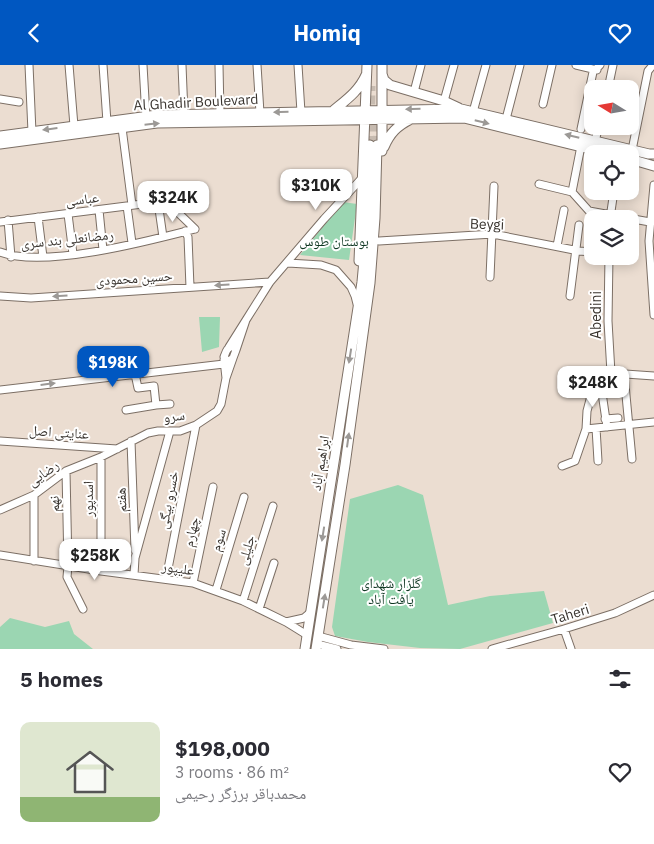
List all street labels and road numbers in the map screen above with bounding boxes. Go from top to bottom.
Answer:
street label: Al Ghadir Boulevard [133,90,259,114]
street label: عباسی [64,188,100,210]
street label: Beygi [470,214,504,234]
street label: رمضانعلی بند سری [20,225,114,253]
street label: حسین محمودی [95,266,173,290]
street label: Abedini [587,291,605,339]
street label: سرو [162,406,186,426]
street label: عنایتی اصل [28,421,90,443]
street label: ابراهیم آباد [307,434,334,492]
street label: رضایی [24,456,62,490]
street label: خسرو بیگی [154,469,182,530]
street label: اسدپور [79,481,97,518]
street label: هفتم [112,487,131,513]
street label: نهم [45,495,64,513]
street label: چهارم [179,515,204,549]
street label: سوم [206,527,231,554]
street label: جلیلی [233,533,259,567]
street label: علیپور [160,557,195,579]
street label: Taheri [549,600,591,628]

